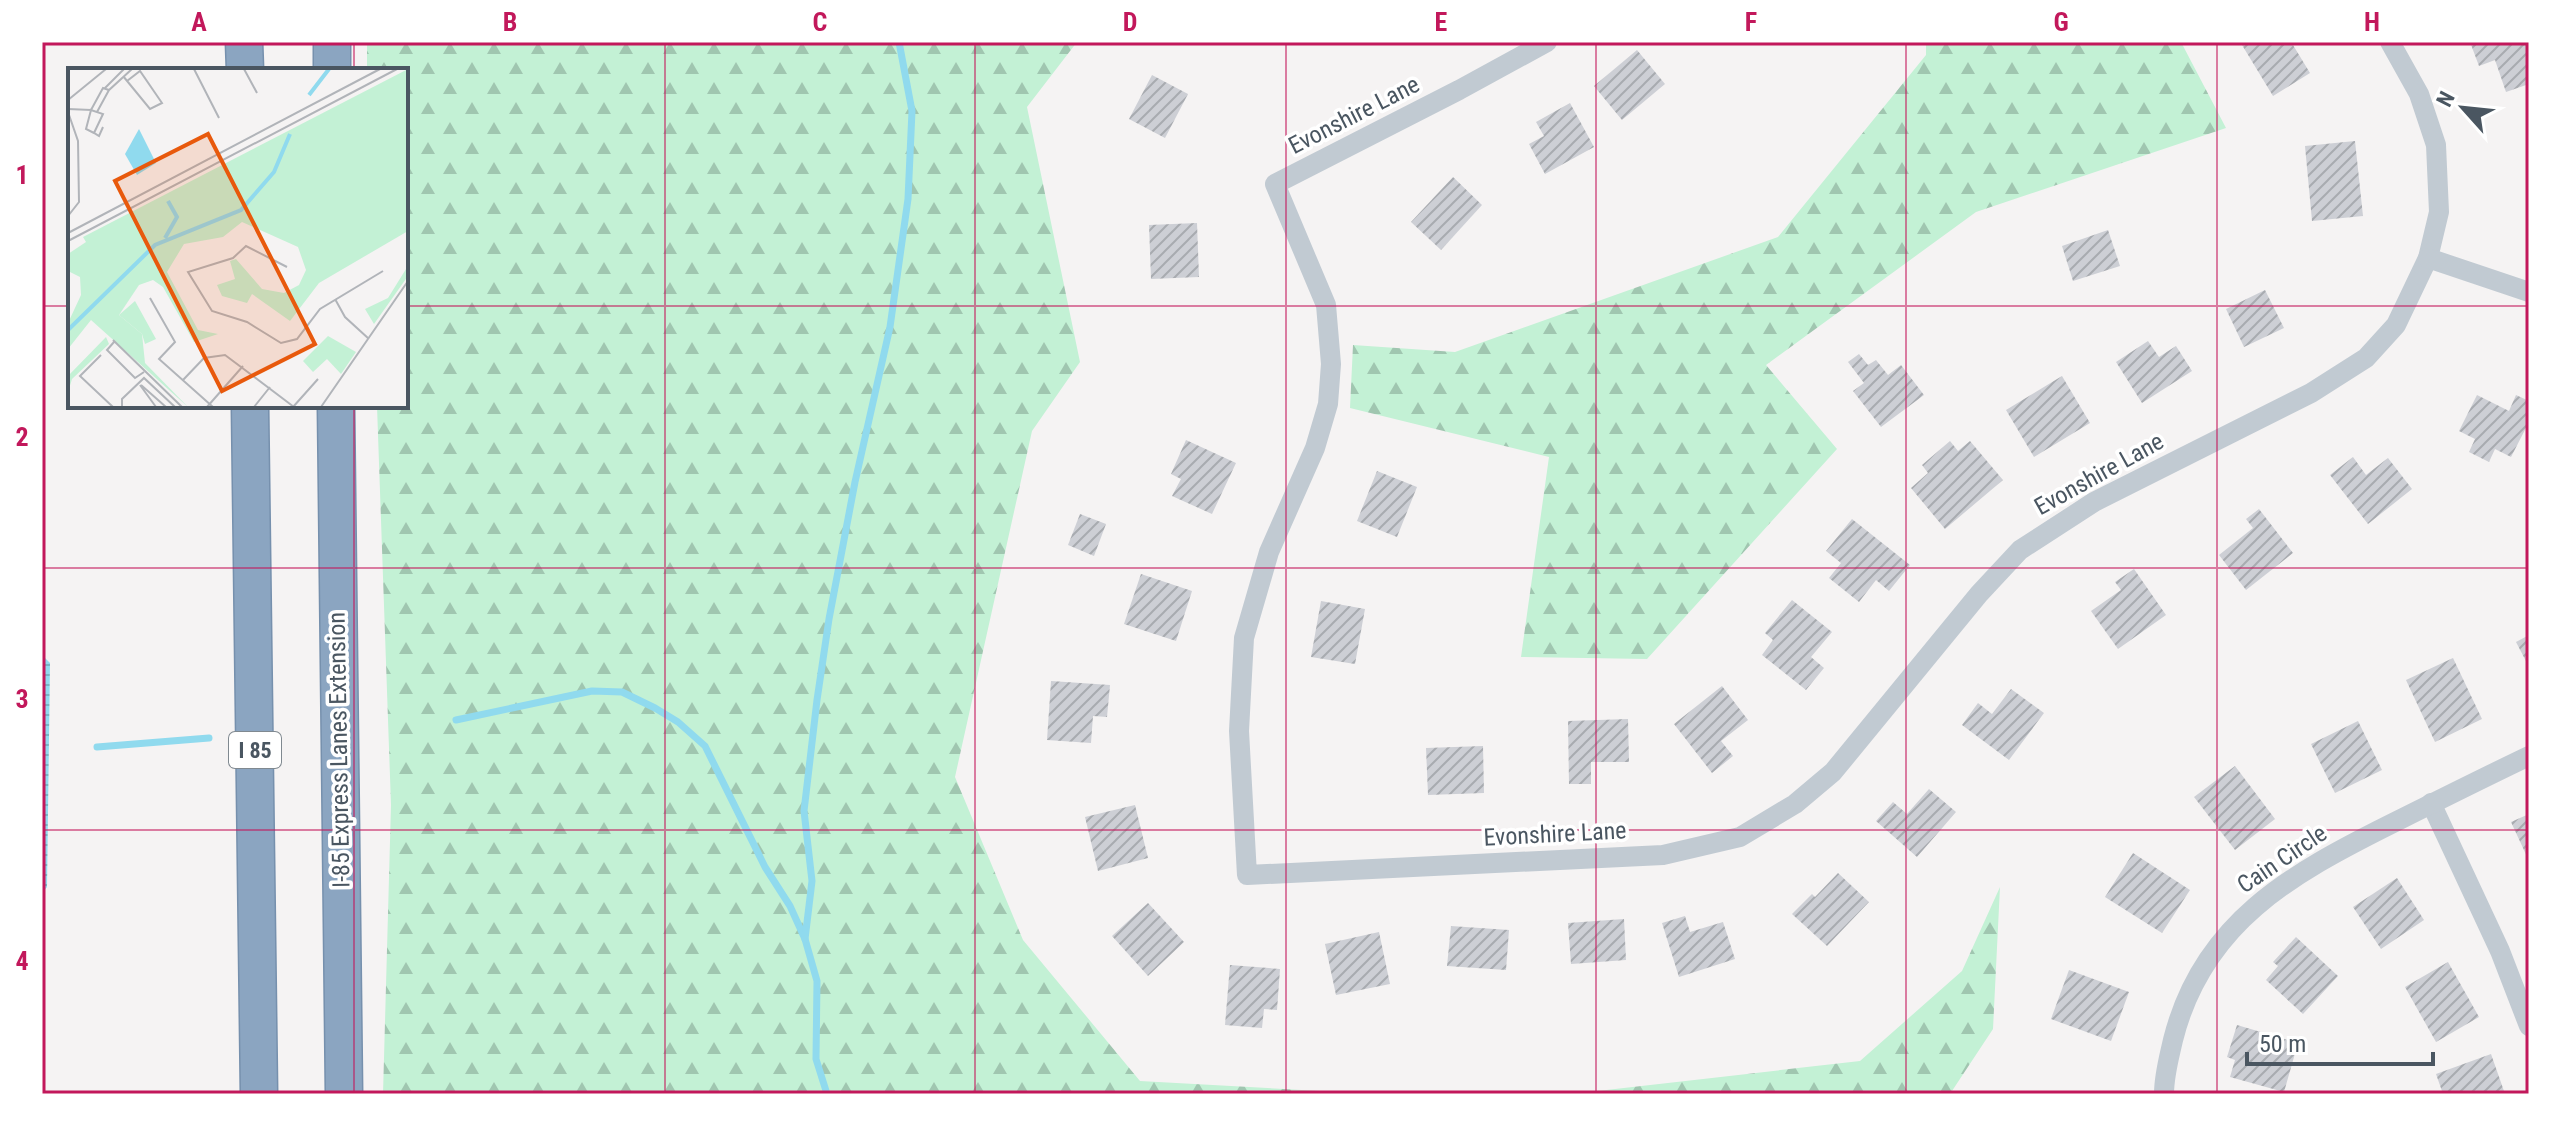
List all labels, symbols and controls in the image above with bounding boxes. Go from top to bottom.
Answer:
text: A [191,7,207,37]
text: B [503,7,517,37]
text: C [813,7,828,37]
text: D [1123,7,1137,37]
text: E [1435,7,1448,37]
text: F [1745,7,1757,37]
text: G [2053,7,2069,37]
text: H [2364,7,2380,37]
inset map [68,68,408,408]
north arrow [2423,68,2503,148]
street label: Evonshire Lane [1284,70,1424,160]
text: N [2431,87,2460,111]
text: 1 [15,160,29,190]
text: 2 [15,422,29,452]
street label: Evonshire Lane [2030,427,2168,521]
street label: I-85 Express Lanes Extension [323,612,355,888]
text: 3 [15,684,29,714]
road number: I 85 [229,732,281,768]
street label: Evonshire Lane [1483,816,1627,852]
street label: Cain Circle [2232,819,2332,899]
text: 4 [15,946,29,976]
scale bar [2247,1016,2433,1066]
text: 50 m [2259,1030,2306,1058]

